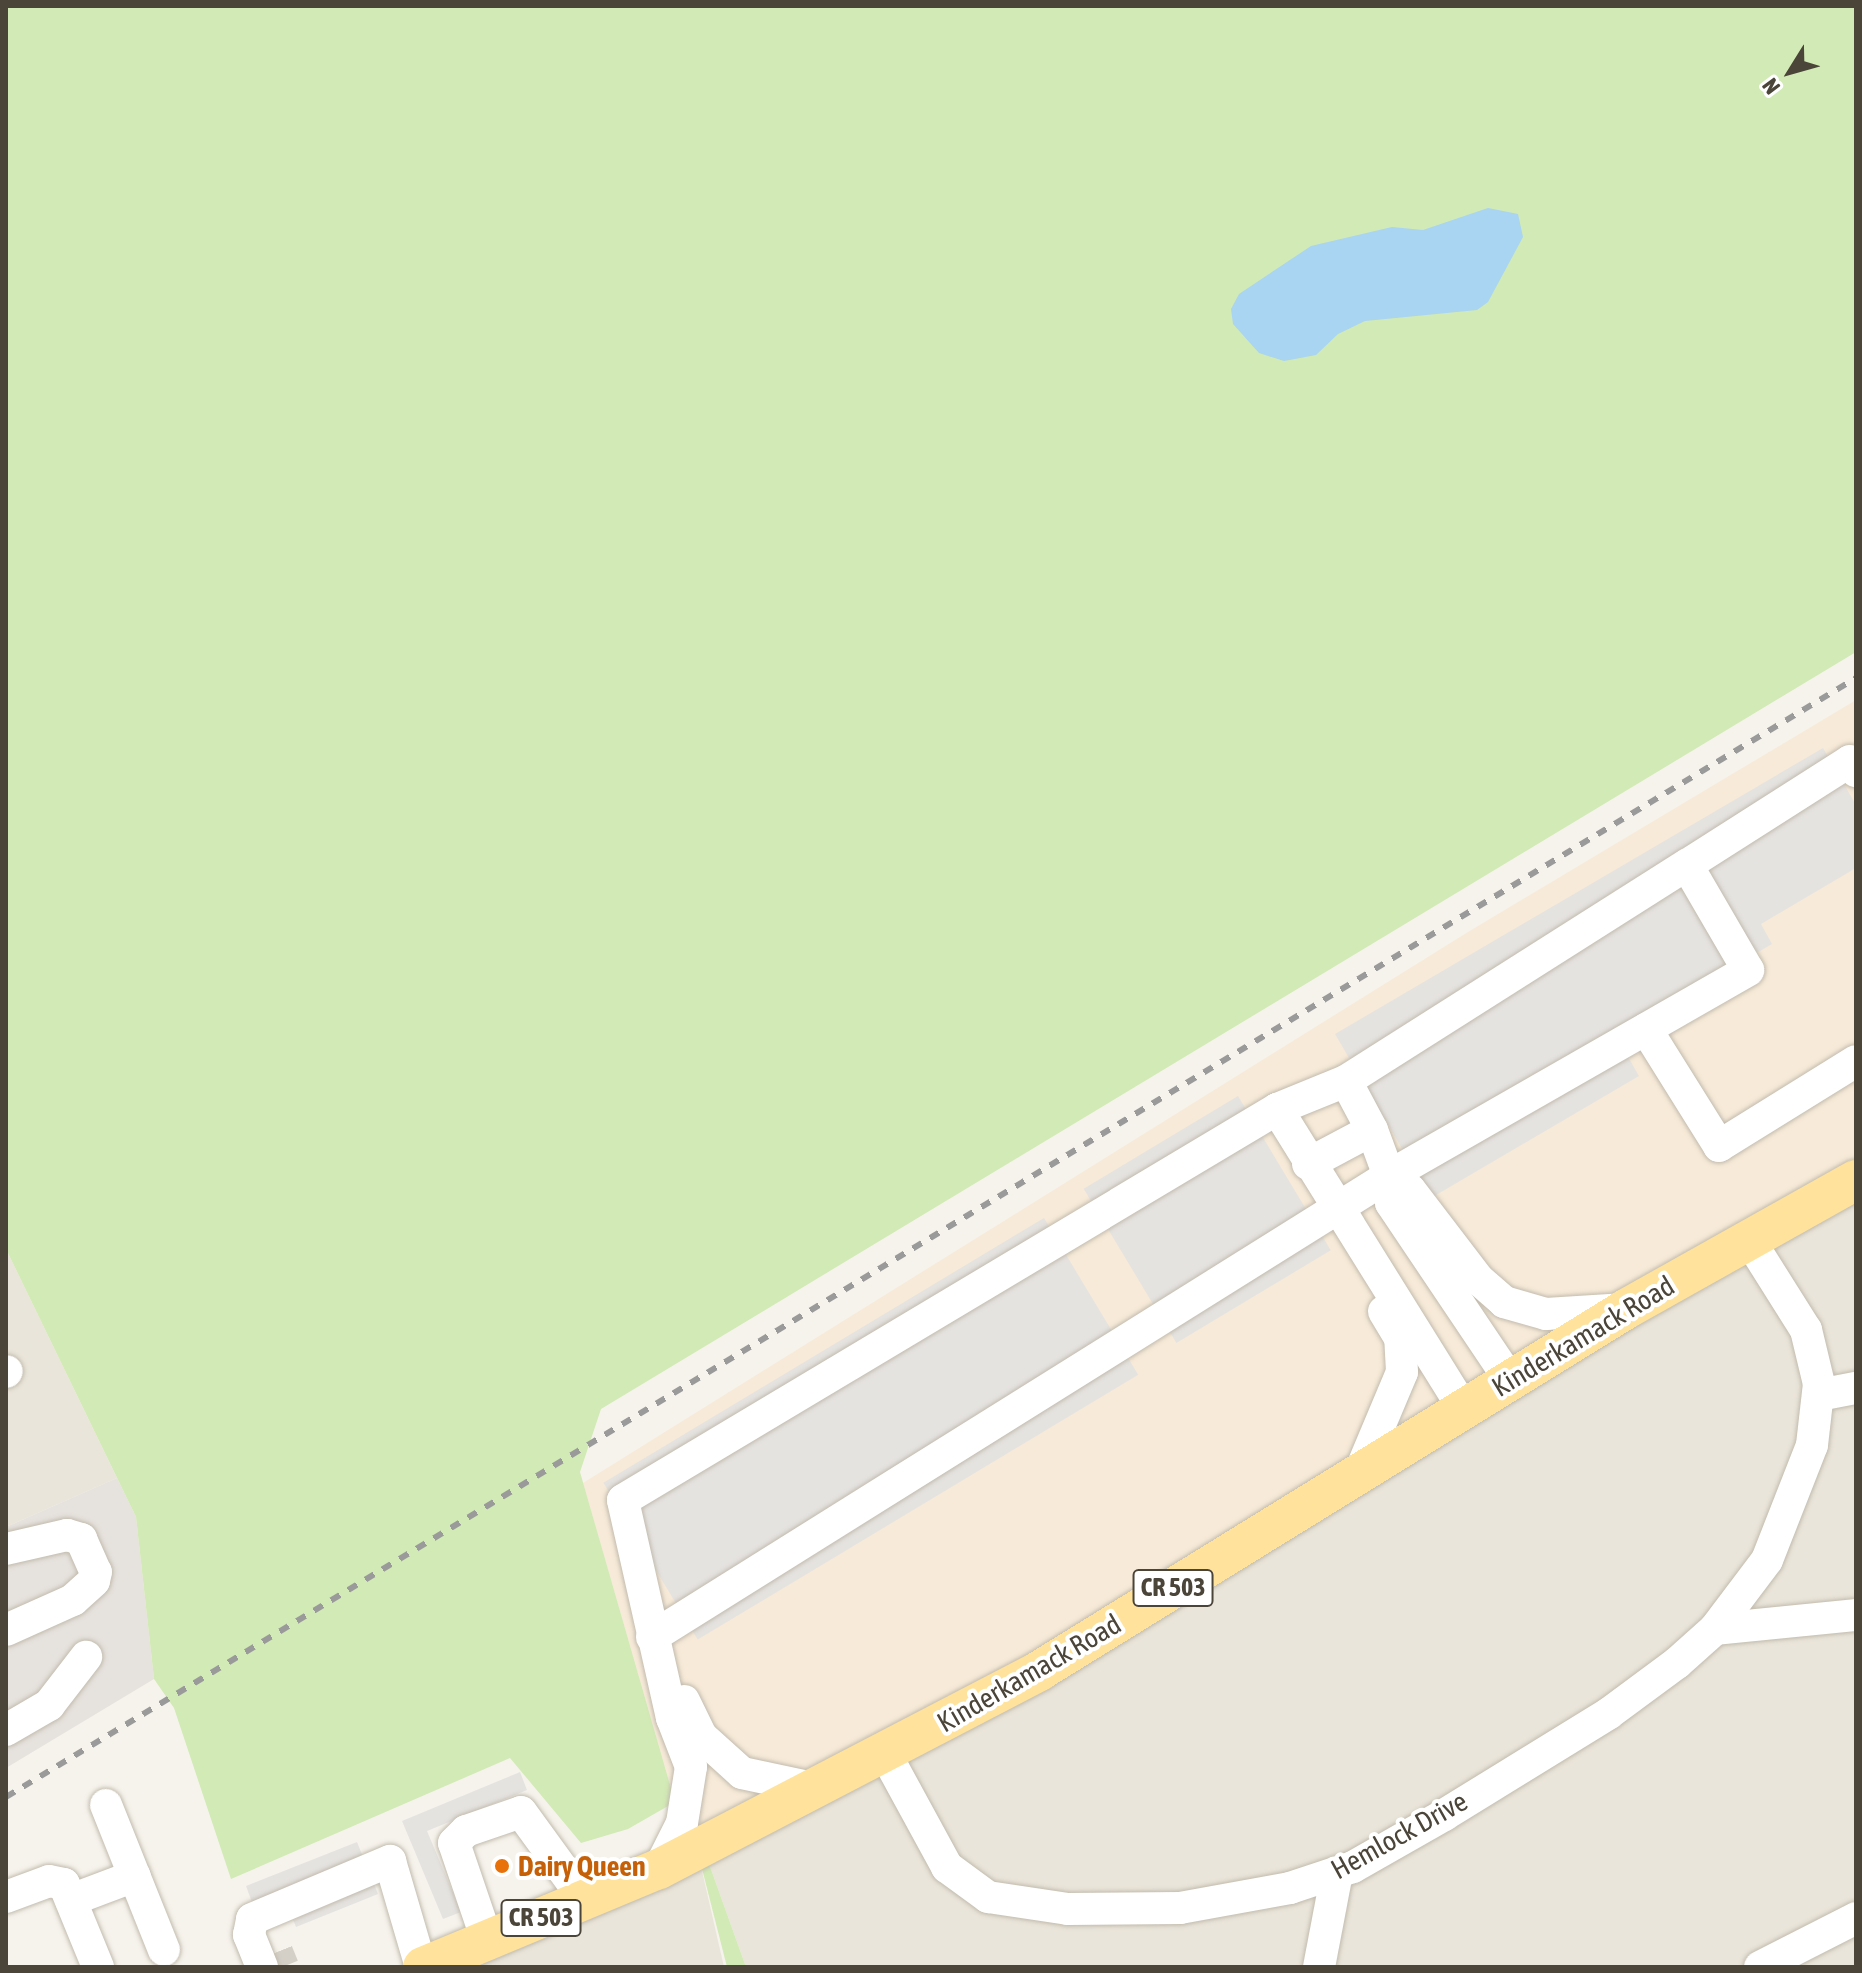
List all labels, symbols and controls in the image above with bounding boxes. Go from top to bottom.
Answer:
north arrow [1750,32,1830,112]
text: N [1757,73,1785,99]
street label: Kinderkamack Road [1486,1268,1680,1404]
road number: CR 503 [1131,1566,1215,1610]
street label: Kinderkamack Road [931,1607,1127,1739]
street label: Hemlock Drive [1325,1784,1473,1886]
place label: Dairy Queen [518,1849,646,1883]
marker: Dairy Queen [493,1857,511,1875]
road number: CR 503 [499,1896,583,1940]

